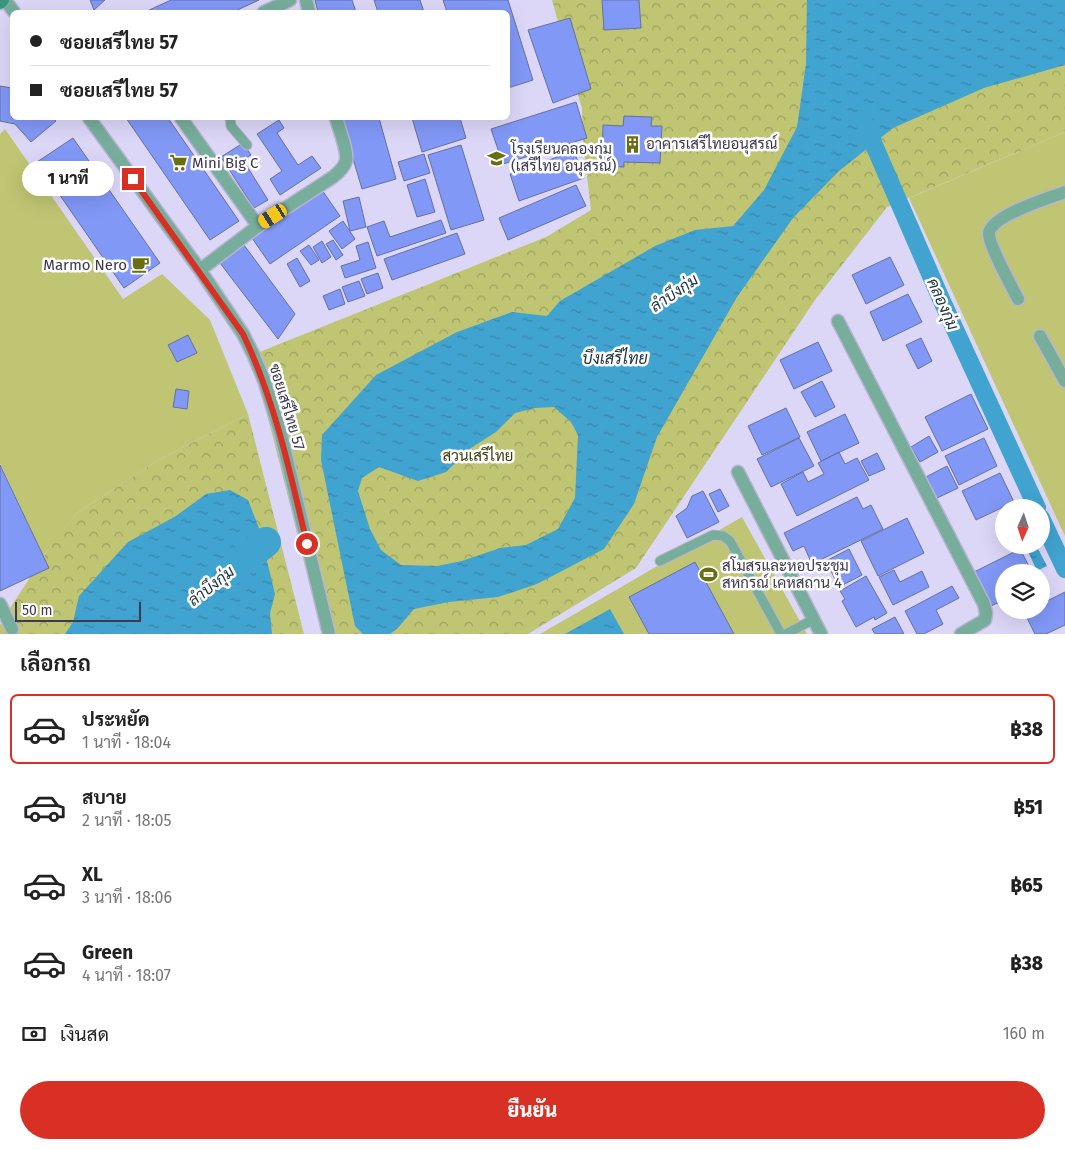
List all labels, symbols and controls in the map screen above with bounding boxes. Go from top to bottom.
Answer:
text: ซอยเสรีไทย 57 [60,31,178,54]
text: ซอยเสรีไทย 57 [60,79,178,102]
building icon: อาคารเสรีไทยอนุสรณ์ [622,134,642,154]
place label: อาคารเสรีไทยอนุสรณ์ [646,134,777,155]
place label: โรงเรียนคลองกุ่ม (เสรีไทย อนุสรณ์) [510,139,617,177]
school or university icon: โรงเรียนคลองกุ่ม (เสรีไทย อนุสรณ์) [487,148,507,168]
supermarket icon: Mini Big C [168,153,188,173]
place label: Mini Big C [192,154,259,172]
callout: 1 นาที [23,162,116,196]
route end [122,168,144,190]
text: 1 นาที [48,169,88,188]
car [256,202,289,230]
cafe icon: Marmo Nero [131,255,151,275]
place label: Marmo Nero [43,256,127,274]
water label: ลำบึงกุ่ม [646,269,703,318]
water label: คลองกุ่ม [921,275,964,334]
water label: บึงเสรีไทย [582,347,648,368]
street label: ซอยเสรีไทย 57 [265,361,310,453]
park label: สวนเสรีไทย [443,446,513,465]
north arrow [995,499,1050,554]
map controls [995,499,1050,619]
route start [296,533,318,555]
place label: สโมสรและหอประชุม สหกรณ์ เคหสถาน 4 [722,556,849,592]
water label: ลำบึงกุ่ม [183,561,239,612]
button: layers [995,564,1050,619]
sports icon: สโมสรและหอประชุม สหกรณ์ เคหสถาน 4 [698,565,718,585]
scale bar [15,599,141,622]
text: 50 m [22,602,53,619]
text: เลือกรถ [20,650,91,677]
icon: car [22,707,67,752]
text: ประหยัด [82,708,150,731]
text: ฿38 [1010,718,1043,741]
text: 1 นาที · 18:04 [82,733,171,752]
icon: car [22,785,67,830]
text: สบาย [82,786,127,809]
text: ฿51 [1013,796,1043,819]
text: 2 นาที · 18:05 [82,811,171,830]
icon: car [22,863,67,908]
text: XL [82,863,103,886]
text: ฿65 [1010,874,1043,897]
text: 3 นาที · 18:06 [82,888,172,907]
icon: car [22,941,67,986]
text: Green [82,941,133,964]
text: ฿38 [1010,952,1043,975]
text: 4 นาที · 18:07 [82,966,171,985]
icon: cash [20,1020,48,1048]
text: เงินสด [60,1023,109,1046]
text: 160 m [1003,1024,1045,1043]
button: ยืนยัน [20,1081,1045,1139]

